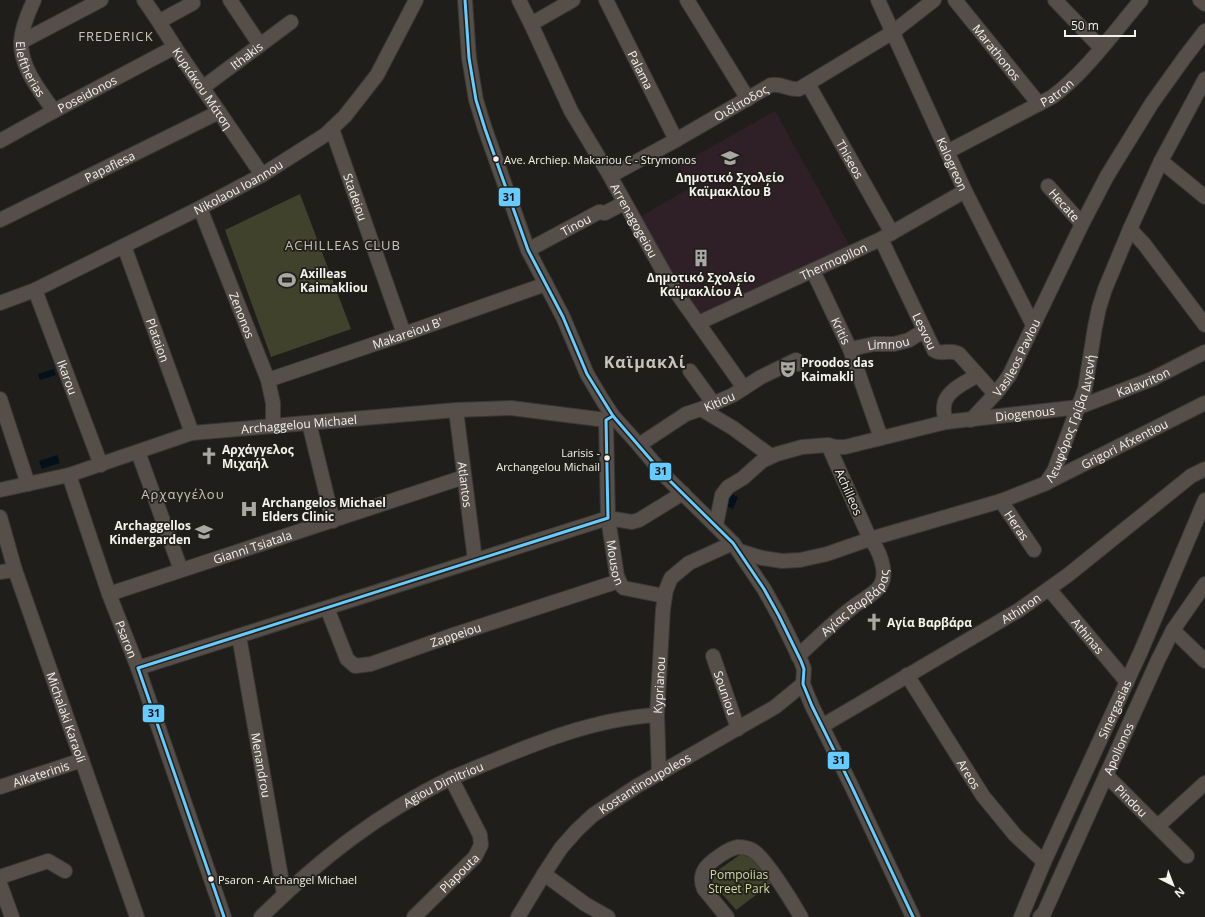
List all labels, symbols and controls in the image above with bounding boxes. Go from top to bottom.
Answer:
scale bar [1065,12,1135,38]
text: 50 m [1071,17,1099,34]
street label: Marathonos [969,20,1025,84]
district label: FREDERICK [78,27,154,45]
street label: Ithakis [226,37,266,73]
street label: Eleftherias [12,41,50,100]
street label: Κυριάκου Μάτση [169,44,237,133]
street label: Palama [624,47,658,92]
street label: Poseidonos [54,71,120,116]
street label: Patron [1037,75,1077,110]
street label: Οιδίποδος [711,80,771,125]
street label: Kalogreon [933,134,972,193]
street label: Thiseos [832,136,868,182]
street label: Papaflesa [81,146,137,186]
school or university icon: Δημοτικό Σχολείο Καϊμακλίου Β΄ [720,148,740,168]
place label: Ave. Archiep. Makariou C - Strymonos [504,152,696,167]
marker: Ave. Archiep. Makariou C - Strymonos [491,154,501,164]
street label: Nikolaou Ioannou [191,156,286,218]
place label: Δημοτικό Σχολείο Καϊμακλίου Β΄ [676,169,784,200]
street label: Stadeiou [340,171,372,223]
street label: Arrenagogeiou [607,180,662,261]
street label: Hecate [1045,184,1084,225]
line badge: 31 [498,187,521,207]
text: 31 [503,189,515,204]
street label: Tinou [558,210,594,239]
district label: ACHILLEAS CLUB [285,236,401,254]
street label: Thermopilon [797,238,870,284]
building icon: Δημοτικό Σχολείο Καϊμακλίου Α΄ [691,248,711,268]
place label: Axilleas Kaimakliou [300,265,368,296]
place label: Δημοτικό Σχολείο Καϊμακλίου Α΄ [647,269,755,300]
sports icon: Axilleas Kaimakliou [277,270,297,290]
street label: Zenonos [225,289,259,341]
street label: Lesvou [909,310,941,352]
street label: Makareiou B' [370,313,445,353]
street label: Kritis [828,314,855,347]
street label: Plataion [142,316,174,364]
street label: Vasileos Pavlou [988,316,1044,400]
street label: Limnou [866,332,911,354]
district label: Καϊμακλί [604,351,686,373]
street label: Λεωφόρος Γρίβα Διγενή [1041,353,1099,485]
place label: Proodos das Kaimakli [801,354,874,385]
street label: Ikarou [54,357,82,397]
theatre icon: Proodos das Kaimakli [778,359,798,379]
street label: Kalavriton [1114,363,1173,400]
street label: Kitiou [701,387,737,415]
street label: Diogenous [994,401,1056,425]
street label: Archaggelou Michael [240,410,358,437]
street label: Grigori Afxentiou [1078,415,1171,473]
place label: Αρχάγγελος Μιχαήλ [222,441,294,472]
place label: Larisis - Archangelou Michail [496,445,600,474]
church icon: Αρχάγγελος Μιχαήλ [199,446,219,466]
marker: Larisis - Archangelou Michail [602,453,612,463]
street label: Atlantos [454,460,477,509]
line badge: 31 [649,462,672,481]
text: 31 [655,463,667,478]
street label: Achilleos [831,466,867,518]
district label: Αρχαγγέλου [141,485,225,503]
place label: Archangelos Michael Elders Clinic [262,494,386,525]
hospital icon: Archangelos Michael Elders Clinic [239,499,259,519]
street label: Heras [1001,507,1034,544]
place label: Archaggellos Kindergarden [109,517,191,548]
school or university icon: Archaggellos Kindergarden [194,522,214,542]
street label: Gianni Tsiatala [211,526,294,568]
street label: Mouson [603,539,628,588]
street label: Αγίας Βαρβάρας [817,569,892,640]
street label: Athinon [998,589,1044,627]
church icon: Αγία Βαρβάρα [864,612,884,632]
place label: Αγία Βαρβάρα [887,614,972,631]
street label: Athinas [1068,614,1108,658]
street label: Psaron [112,618,142,660]
street label: Zappeiou [428,618,483,651]
street label: Kyprianou [649,656,669,714]
street label: Souniou [710,668,741,717]
street label: Michalaki Karaoli [43,670,90,765]
street label: Sinergasias [1093,677,1135,741]
line badge: 31 [142,704,165,723]
text: 31 [148,705,160,720]
street label: Apollonos [1099,719,1137,777]
street label: Menandrou [247,731,276,799]
street label: Kostantinoupoleos [595,748,694,818]
line badge: 31 [827,751,850,770]
text: 31 [833,752,845,767]
street label: Aikaterinis [10,756,72,791]
street label: Areos [953,756,985,792]
street label: Agiou Dimitriou [400,757,486,811]
street label: Pindou [1111,780,1151,820]
street label: Plapouta [435,849,483,896]
north arrow [1153,865,1193,905]
park label: Pompoiias Street Park [708,866,771,897]
place label: Psaron - Archangel Michael [218,872,357,887]
marker: Psaron - Archangel Michael [206,874,216,884]
text: N [1172,884,1188,901]

